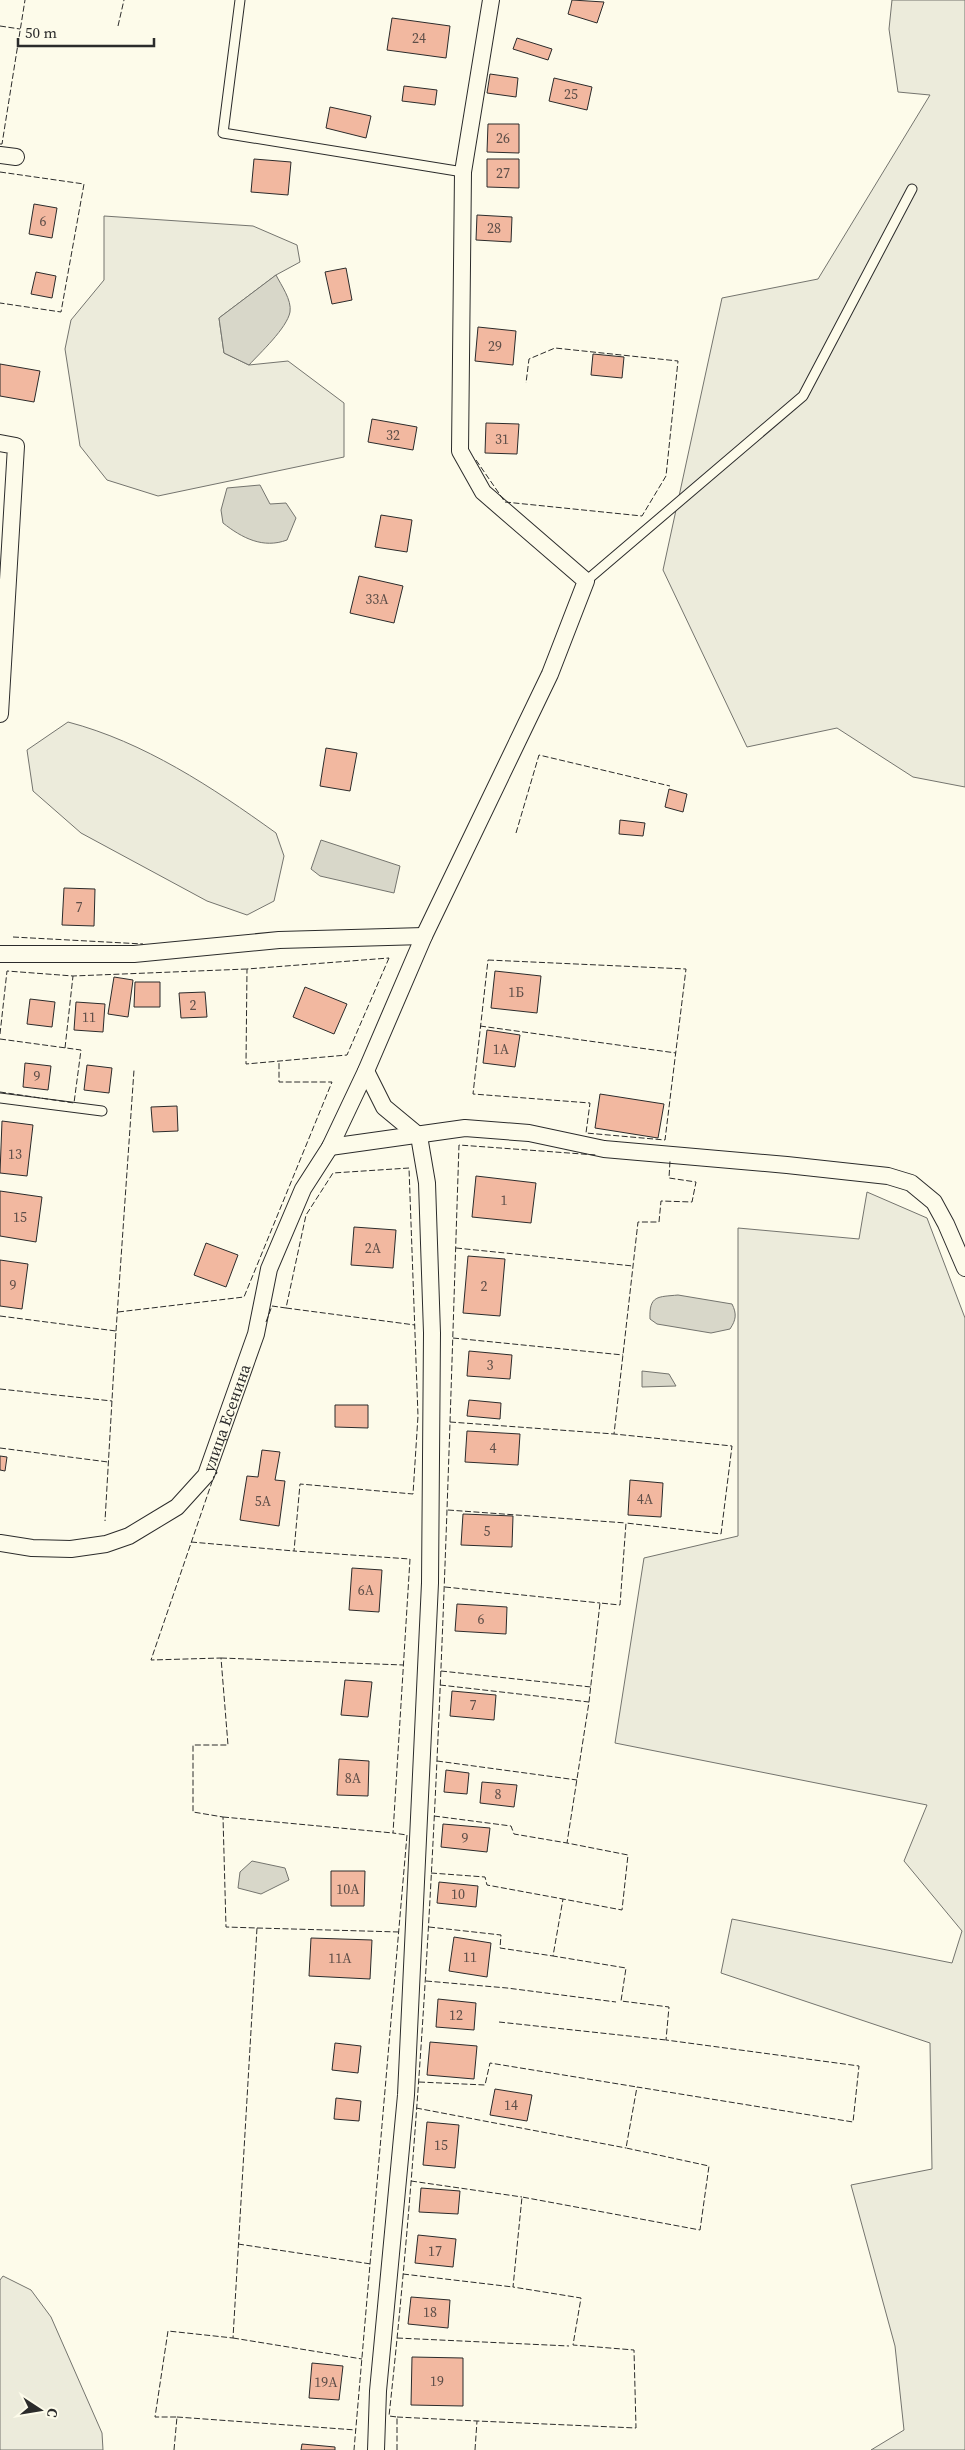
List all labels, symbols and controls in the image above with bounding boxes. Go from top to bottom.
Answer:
scale bar [18,15,154,47]
text: 50 m [25,22,57,43]
house number: 24 [412,28,426,48]
house number: 25 [564,84,578,104]
house number: 26 [496,128,510,148]
house number: 27 [496,163,510,183]
house number: 6 [40,211,47,231]
house number: 28 [487,218,501,238]
house number: 29 [488,336,502,356]
house number: 32 [386,425,400,445]
house number: 31 [495,429,509,449]
house number: 33А [365,589,389,609]
house number: 7 [76,897,83,917]
house number: 1Б [508,982,524,1002]
house number: 2 [190,995,197,1015]
house number: 11 [82,1007,96,1027]
house number: 1А [493,1039,510,1059]
house number: 9 [34,1066,41,1086]
house number: 13 [8,1144,22,1164]
house number: 1 [501,1190,508,1210]
house number: 15 [13,1207,27,1227]
house number: 2А [365,1238,382,1258]
house number: 9 [10,1275,17,1295]
house number: 2 [481,1276,488,1296]
house number: 3 [487,1355,494,1375]
street label: улица Есенина [197,1360,256,1475]
house number: 4 [490,1438,497,1458]
house number: 4А [637,1489,654,1509]
house number: 5А [255,1491,272,1511]
house number: 5 [484,1521,491,1541]
house number: 6А [358,1580,375,1600]
house number: 6 [478,1609,485,1629]
house number: 7 [470,1695,477,1715]
house number: 8А [345,1768,362,1788]
house number: 8 [495,1784,502,1804]
house number: 9 [462,1828,469,1848]
house number: 10А [336,1879,360,1899]
house number: 10 [451,1884,465,1904]
house number: 11 [463,1947,477,1967]
house number: 11А [328,1948,352,1968]
house number: 12 [449,2005,463,2025]
house number: 14 [504,2095,518,2115]
house number: 15 [434,2135,448,2155]
house number: 17 [428,2241,442,2261]
house number: 18 [423,2302,437,2322]
house number: 19 [430,2371,444,2391]
house number: 19А [314,2372,338,2392]
north arrow [15,2385,65,2435]
text: С [42,2406,63,2419]

